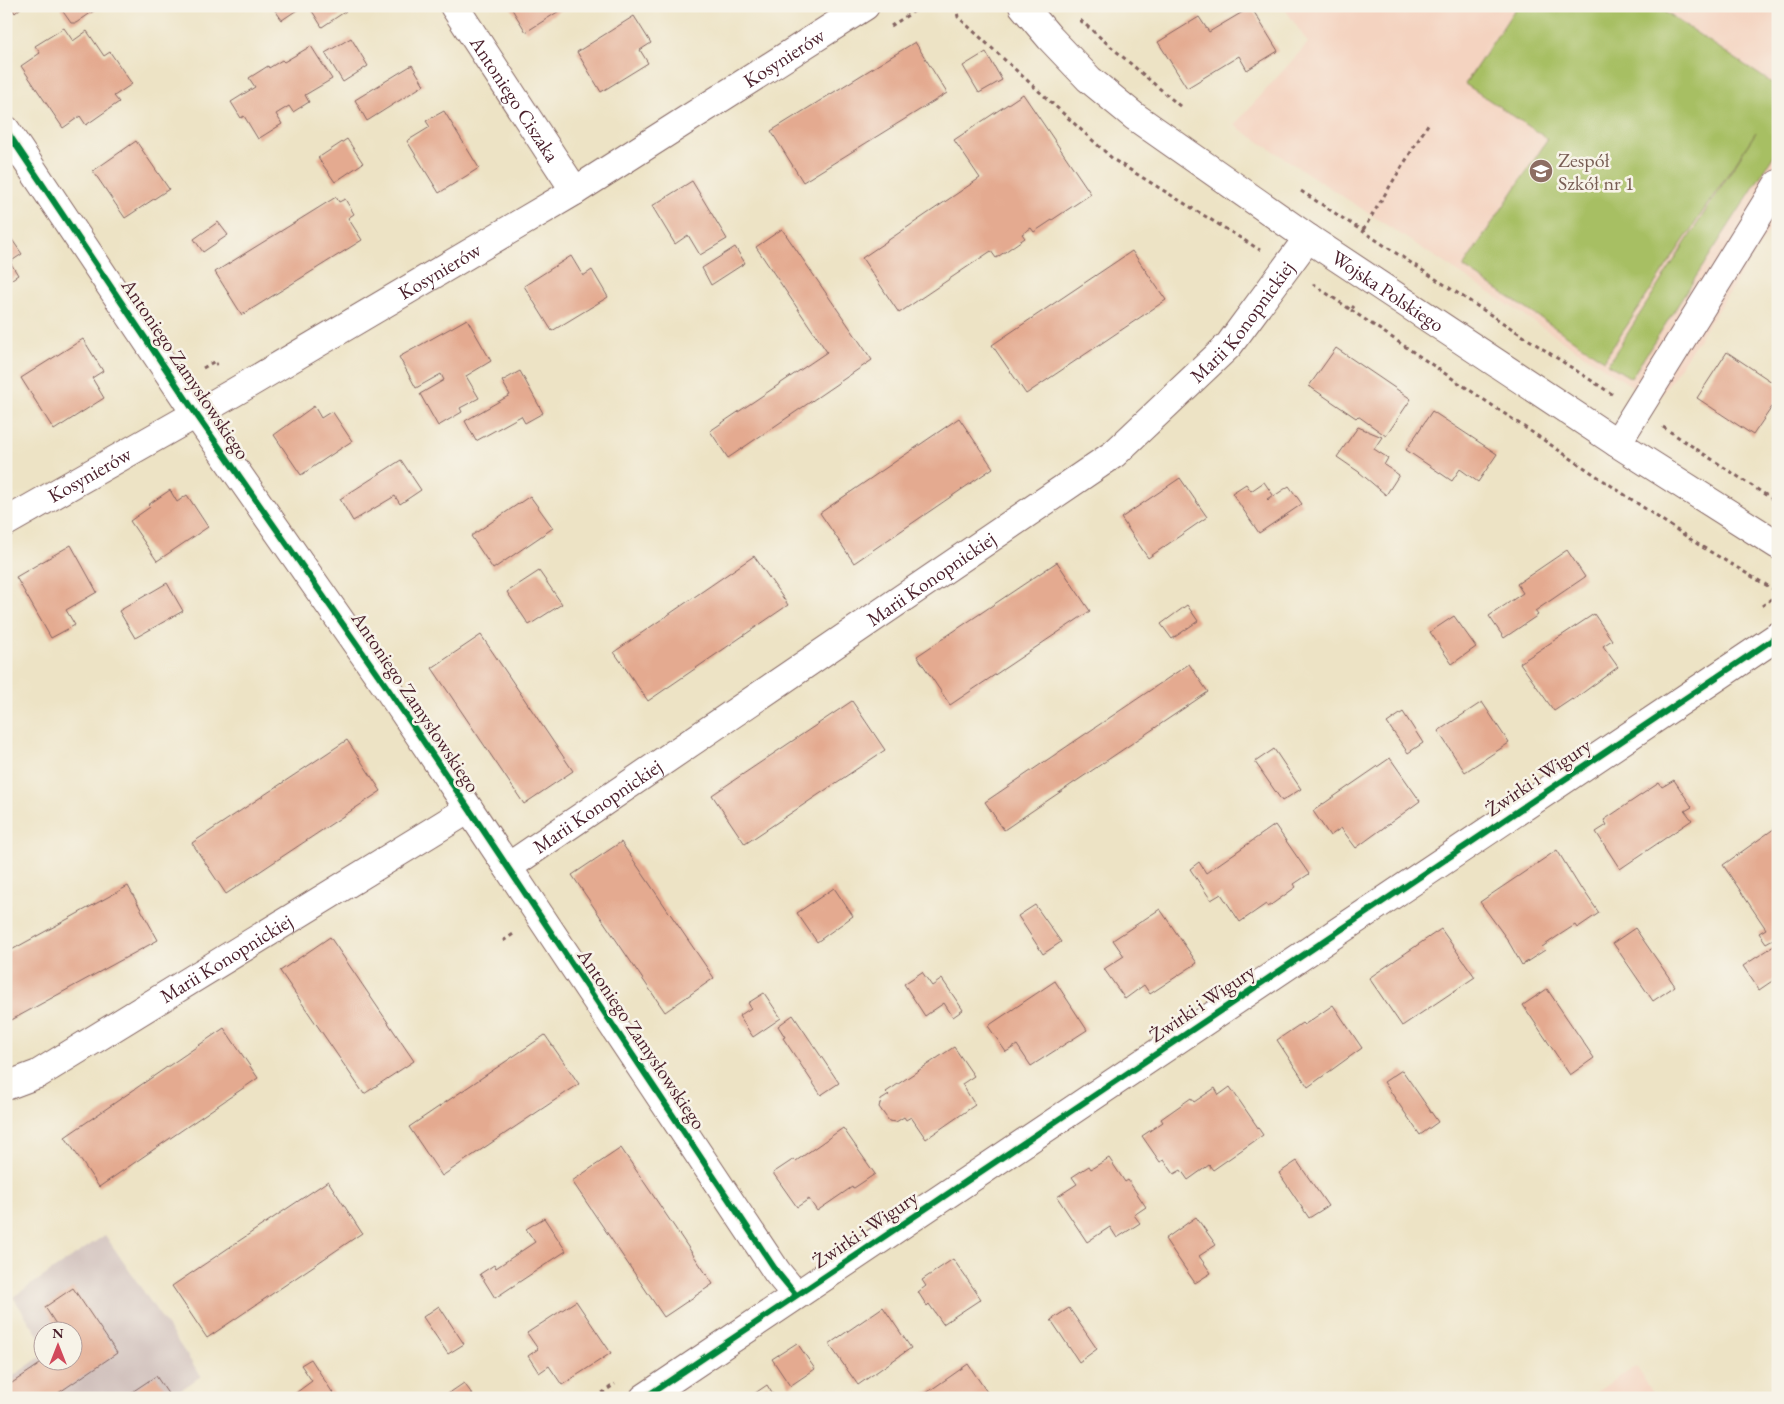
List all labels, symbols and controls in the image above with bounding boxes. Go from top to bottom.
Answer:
street label: Kosynierów [738,22,830,93]
street label: Antoniego Ciszaka [464,30,565,167]
place label: Zespół Szkół nr 1 [1558,147,1634,196]
school or university icon: Zespół Szkół nr 1 [1528,158,1554,184]
street label: Kosynierów [393,236,486,306]
street label: Wojska Polskiego [1326,244,1449,338]
street label: Marii Konopnickiej [1184,256,1300,388]
street label: Antoniego Zamysłowskiego [115,273,256,464]
street label: Kosynierów [43,440,136,509]
street label: Marii Konopnickiej [861,525,1001,632]
street label: Antoniego Zamysłowskiego [345,606,486,797]
street label: Żwirki i Wigury [1480,732,1596,822]
street label: Marii Konopnickiej [528,753,667,859]
street label: Marii Konopnickiej [155,908,297,1009]
street label: Antoniego Zamysłowskiego [571,943,712,1134]
street label: Żwirki i Wigury [1144,958,1260,1048]
street label: Żwirki i Wigury [807,1184,923,1274]
north arrow [32,1322,82,1372]
text: N [52,1324,64,1342]

